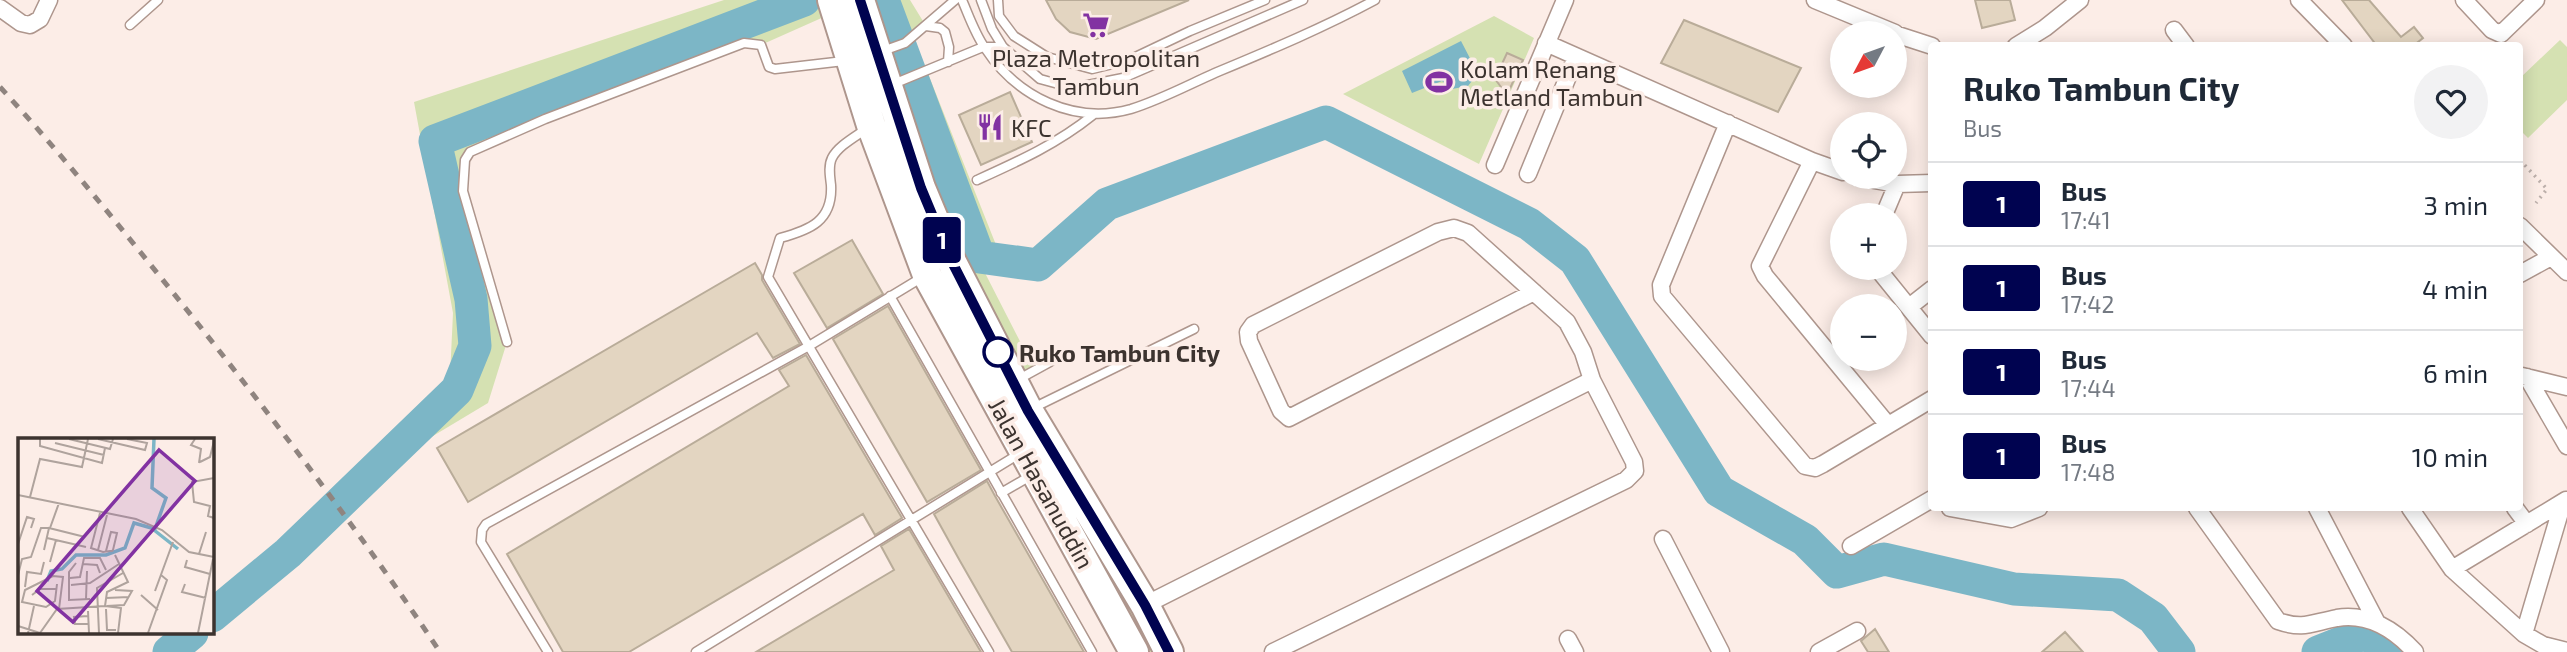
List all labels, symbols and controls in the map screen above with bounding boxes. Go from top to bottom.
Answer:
supermarket icon: Plaza Metropolitan Tambun [1081,10,1111,40]
north arrow [1830,21,1908,98]
map controls [1830,21,1907,371]
place label: Plaza Metropolitan Tambun [992,43,1200,100]
place label: Kolam Renang Metland Tambun [1460,54,1643,111]
button: heart [2414,65,2488,139]
sports icon: Kolam Renang Metland Tambun [1424,67,1454,97]
text: Ruko Tambun City [1963,68,2239,108]
restaurant icon: KFC [975,112,1005,142]
button: locate [1830,112,1907,189]
place label: KFC [1011,113,1052,142]
text: Bus [1963,114,2002,142]
text: Bus [2061,175,2107,206]
text: 1 [1996,189,2007,218]
text: 3 min [2423,189,2488,220]
button: + [1830,203,1907,280]
text: 17:41 [2061,206,2111,234]
line badge: 1 [919,217,965,263]
text: 1 [937,225,947,254]
text: Bus [2061,259,2107,290]
text: 1 [1996,273,2007,302]
text: 4 min [2422,273,2488,304]
text: 17:42 [2061,290,2114,318]
button: − [1830,294,1907,371]
marker: Ruko Tambun City [983,337,1013,367]
place label: Ruko Tambun City [1019,338,1220,367]
text: Bus [2061,343,2107,374]
text: 1 [1996,357,2007,386]
text: 6 min [2423,357,2488,388]
text: 17:44 [2061,374,2116,402]
street label: Jalan Hasanuddin [983,393,1101,573]
text: Bus [2061,427,2107,458]
inset map [18,438,214,634]
text: 1 [1996,441,2007,470]
text: 10 min [2412,441,2488,472]
text: 17:48 [2061,458,2115,486]

